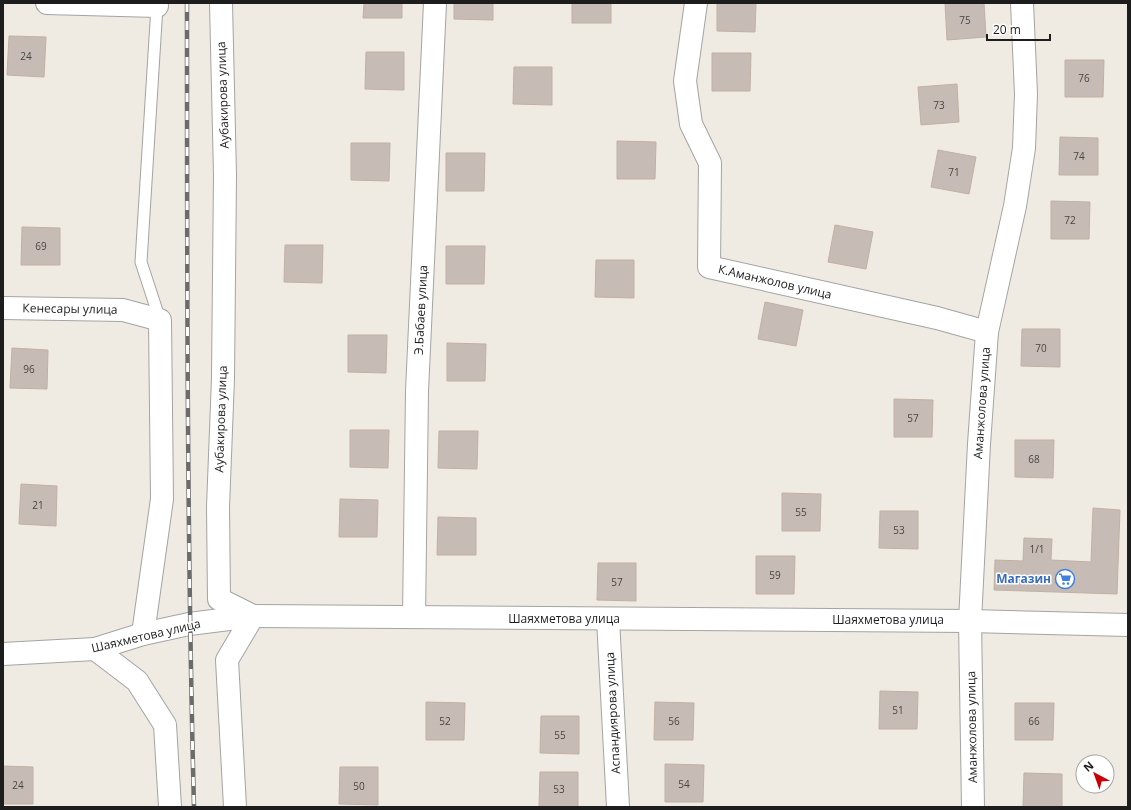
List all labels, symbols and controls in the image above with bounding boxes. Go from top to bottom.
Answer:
house number: 75 [959,13,971,27]
scale bar [987,16,1050,42]
text: 20 m [993,21,1021,38]
street label: Аубакирова улица [212,41,233,149]
house number: 24 [20,49,32,63]
house number: 76 [1078,71,1090,85]
house number: 73 [933,98,945,112]
house number: 74 [1073,149,1085,163]
house number: 71 [948,165,960,179]
house number: 72 [1064,213,1076,227]
house number: 69 [35,239,47,253]
street label: К.Аманжолов улица [717,260,834,303]
street label: Э.Бабаев улица [410,265,431,355]
street label: Кенесары улица [22,299,118,318]
house number: 70 [1035,341,1047,355]
street label: Аманжолова улица [969,346,994,459]
house number: 96 [23,362,35,376]
street label: Аубакирова улица [210,365,231,473]
house number: 57 [907,411,919,425]
house number: 68 [1028,452,1040,466]
house number: 21 [32,498,44,512]
house number: 55 [795,505,807,519]
house number: 53 [893,523,905,537]
house number: 1/1 [1029,542,1045,556]
house number: 59 [769,568,781,582]
supermarket icon: Магазин [1054,568,1076,590]
place label: Магазин [996,570,1051,587]
house number: 57 [611,575,623,589]
street label: Шаяхметова улица [508,610,620,627]
street label: Шаяхметова улица [832,611,944,628]
street label: Шаяхметова улица [90,615,202,656]
street label: Аспандиярова улица [601,652,624,774]
street label: Аманжолова улица [962,671,981,783]
house number: 51 [892,703,904,717]
house number: 52 [439,714,451,728]
house number: 56 [668,714,680,728]
house number: 66 [1028,714,1040,728]
house number: 55 [554,728,566,742]
north arrow [1075,754,1115,794]
text: N [1080,757,1096,775]
house number: 54 [678,777,690,791]
house number: 24 [12,778,24,792]
house number: 50 [353,779,365,793]
house number: 53 [553,782,565,796]

